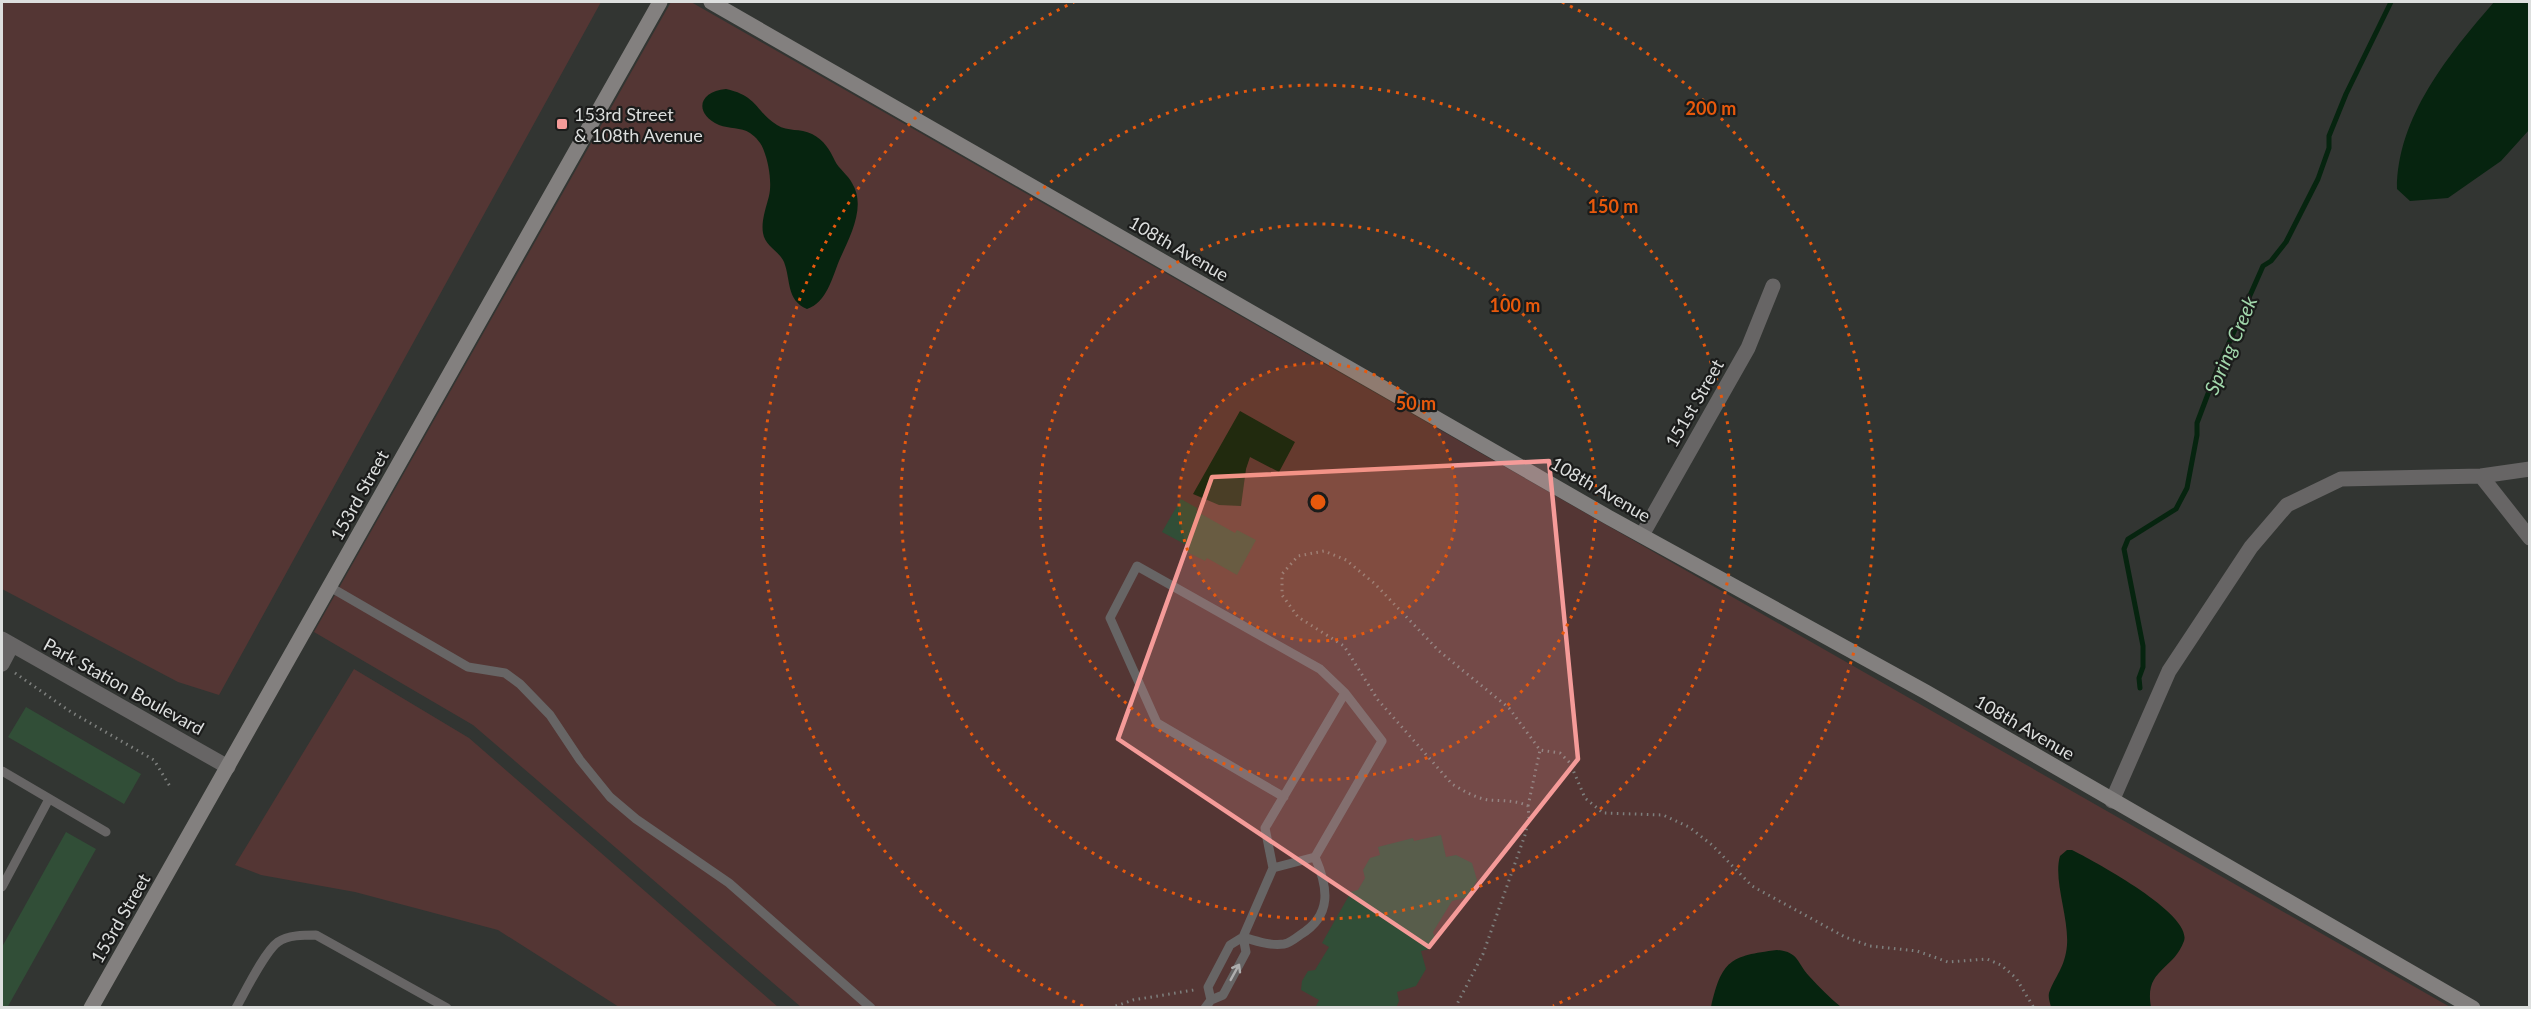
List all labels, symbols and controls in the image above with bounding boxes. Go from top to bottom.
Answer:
text: 200 m [1686,97,1736,119]
place label: 153rd Street & 108th Avenue [574,103,703,146]
marker: 153rd Street & 108th Avenue [555,117,569,131]
text: 150 m [1588,195,1638,217]
street label: 108th Avenue [1125,211,1233,285]
water label: Spring Creek [2199,292,2262,398]
text: 100 m [1490,294,1540,316]
street label: 151st Street [1660,355,1728,451]
text: 50 m [1396,392,1436,414]
street label: 153rd Street [325,446,393,544]
street label: 108th Avenue [1547,452,1655,526]
centre of rings [1308,492,1328,512]
street label: Park Station Boulevard [40,633,208,739]
street label: 108th Avenue [1971,690,2079,764]
street label: 153rd Street [86,869,155,967]
one-way arrow [1229,964,1241,981]

